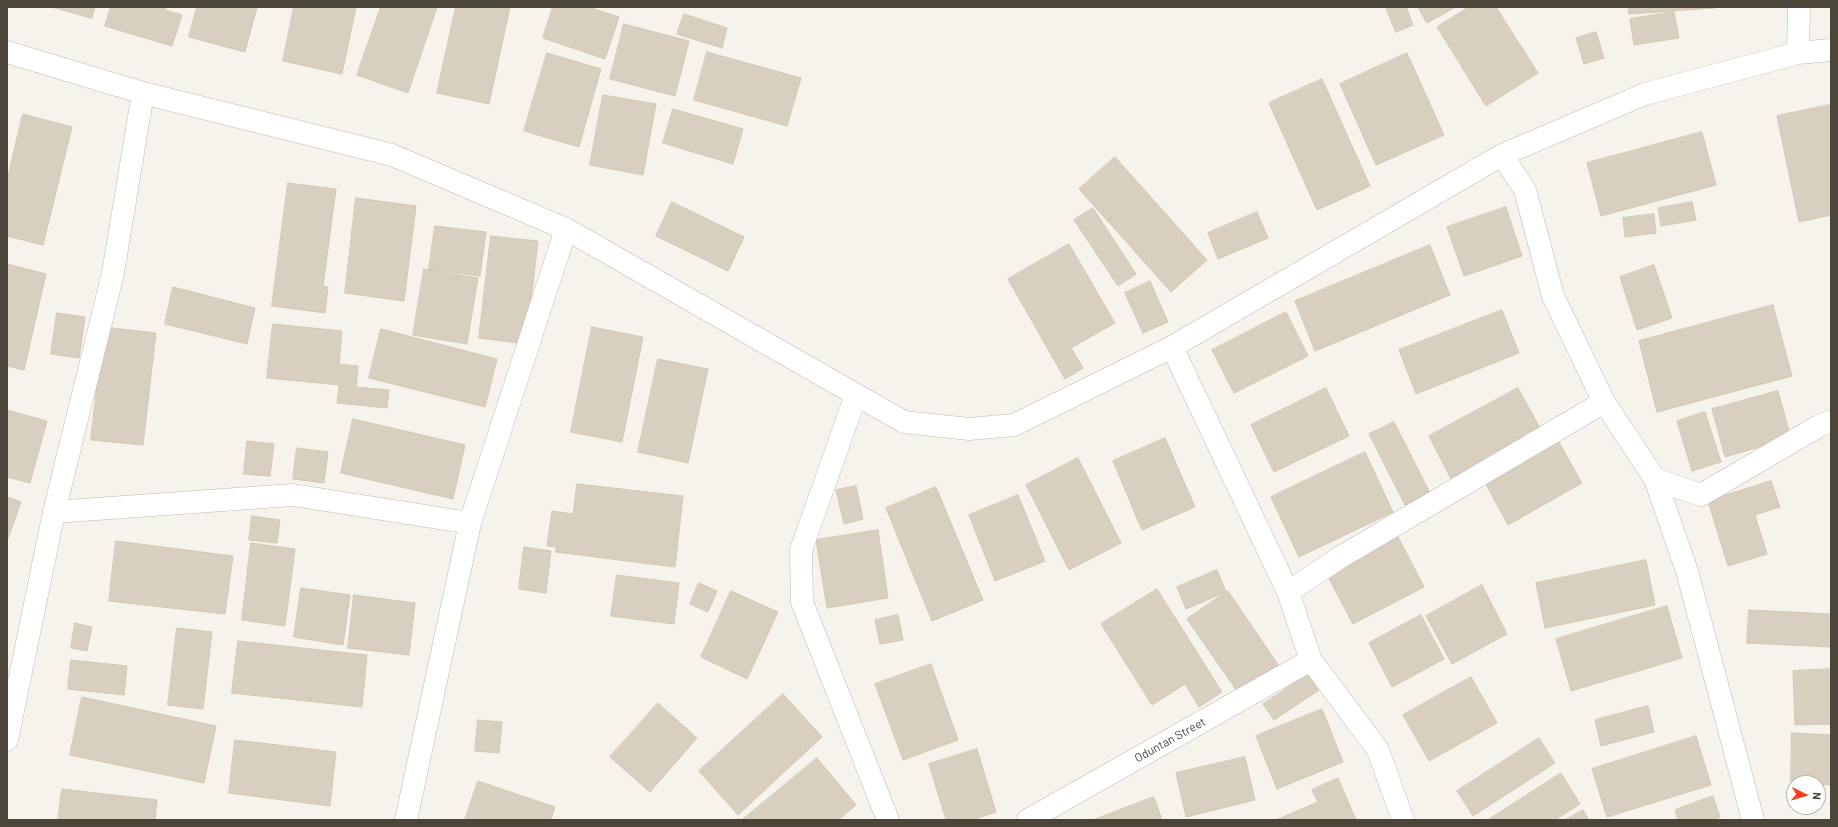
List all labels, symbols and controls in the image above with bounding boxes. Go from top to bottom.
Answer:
street label: Oduntan Street [1132,715,1208,765]
north arrow [1786,775,1826,815]
text: N [1811,792,1824,800]

